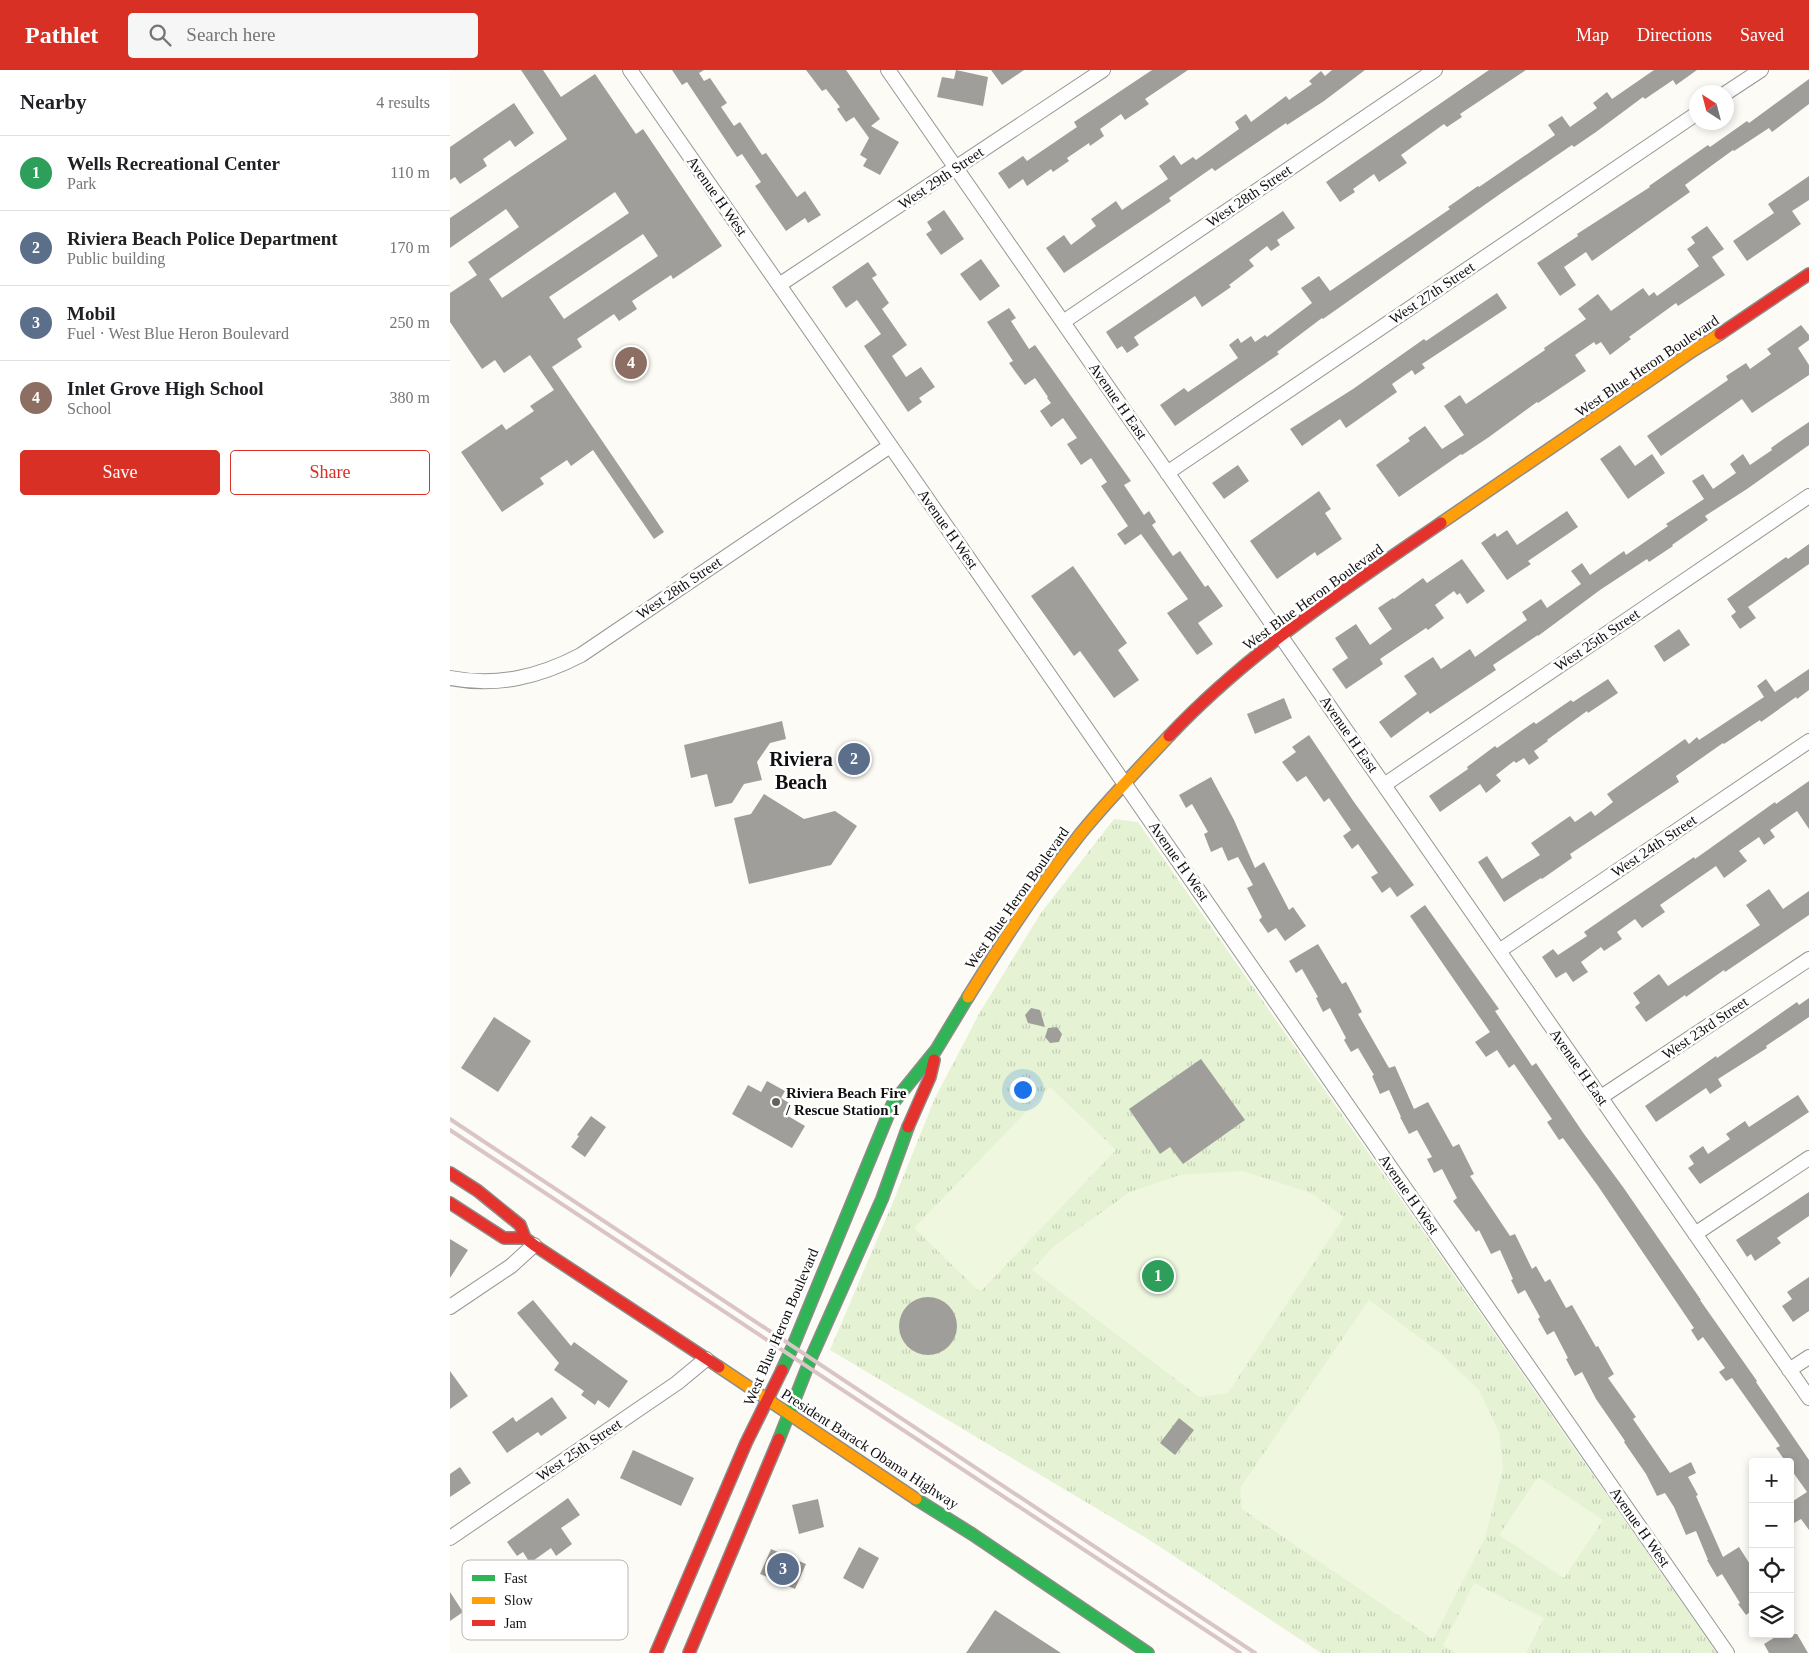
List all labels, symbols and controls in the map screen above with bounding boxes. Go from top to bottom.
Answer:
search box [128,13,478,58]
icon: search [146,21,174,49]
text: Pathlet [25,22,98,48]
text: Search here [186,24,275,45]
text: Map [1576,25,1609,45]
text: Directions [1637,25,1712,45]
text: Saved [1740,25,1784,45]
north arrow [1689,85,1734,130]
text: Nearby [20,90,87,114]
text: 4 results [376,94,430,111]
street label: West 29th Street [896,143,987,212]
text: Wells Recreational Center [67,153,280,174]
street label: Avenue H West [684,153,751,239]
street label: West 28th Street [1204,161,1295,230]
text: 1 [32,164,40,181]
text: 110 m [390,164,430,181]
text: Park [67,175,96,192]
text: Riviera Beach Police Department [67,228,338,249]
text: 2 [32,239,40,256]
text: 170 m [390,239,430,256]
text: Public building [67,250,165,267]
street label: West 27th Street [1387,258,1478,327]
text: Mobil [67,303,116,324]
street label: West Blue Heron Boulevard [1572,312,1722,420]
text: 3 [32,314,40,331]
text: 250 m [390,314,430,331]
text: Fuel · West Blue Heron Boulevard [67,325,289,342]
pin: 4 [615,344,647,382]
street label: Avenue H East [1086,360,1151,443]
text: Inlet Grove High School [67,378,264,399]
text: 4 [32,389,40,406]
text: 380 m [390,389,430,406]
text: School [67,400,111,417]
button: Save [20,450,220,495]
button: Share [230,450,430,495]
street label: Avenue H West [915,486,982,572]
street label: West Blue Heron Boulevard [1240,541,1387,653]
street label: West 28th Street [634,553,725,622]
street label: West 25th Street [1552,605,1643,674]
street label: Avenue H East [1317,693,1382,776]
pin: 2 [838,740,870,778]
district label: Riviera Beach [769,748,833,793]
street label: West 24th Street [1609,811,1700,880]
street label: Avenue H West [1146,818,1213,904]
street label: West Blue Heron Boulevard [962,824,1072,972]
street label: West 23rd Street [1659,993,1751,1062]
street label: Avenue H East [1547,1026,1612,1109]
your location [1010,1077,1036,1103]
place label: Riviera Beach Fire / Rescue Station 1 [785,1085,907,1118]
marker: Riviera Beach Fire / Rescue Station 1 [770,1096,782,1108]
street label: Avenue H West [1376,1151,1443,1237]
street label: West Blue Heron Boulevard [741,1246,822,1408]
pin: 1 [1142,1257,1174,1295]
street label: President Barack Obama Highway [778,1386,962,1513]
street label: West 25th Street [534,1415,625,1484]
map controls [1749,1458,1794,1638]
button: + [1749,1458,1794,1503]
street label: Avenue H West [1607,1484,1674,1570]
button: − [1749,1503,1794,1548]
button: locate [1749,1548,1794,1593]
pin: 3 [767,1550,799,1588]
legend [462,1560,628,1640]
text: Fast [504,1571,527,1586]
text: Slow [504,1593,534,1608]
button: layers [1749,1593,1794,1638]
text: Jam [504,1616,527,1631]

